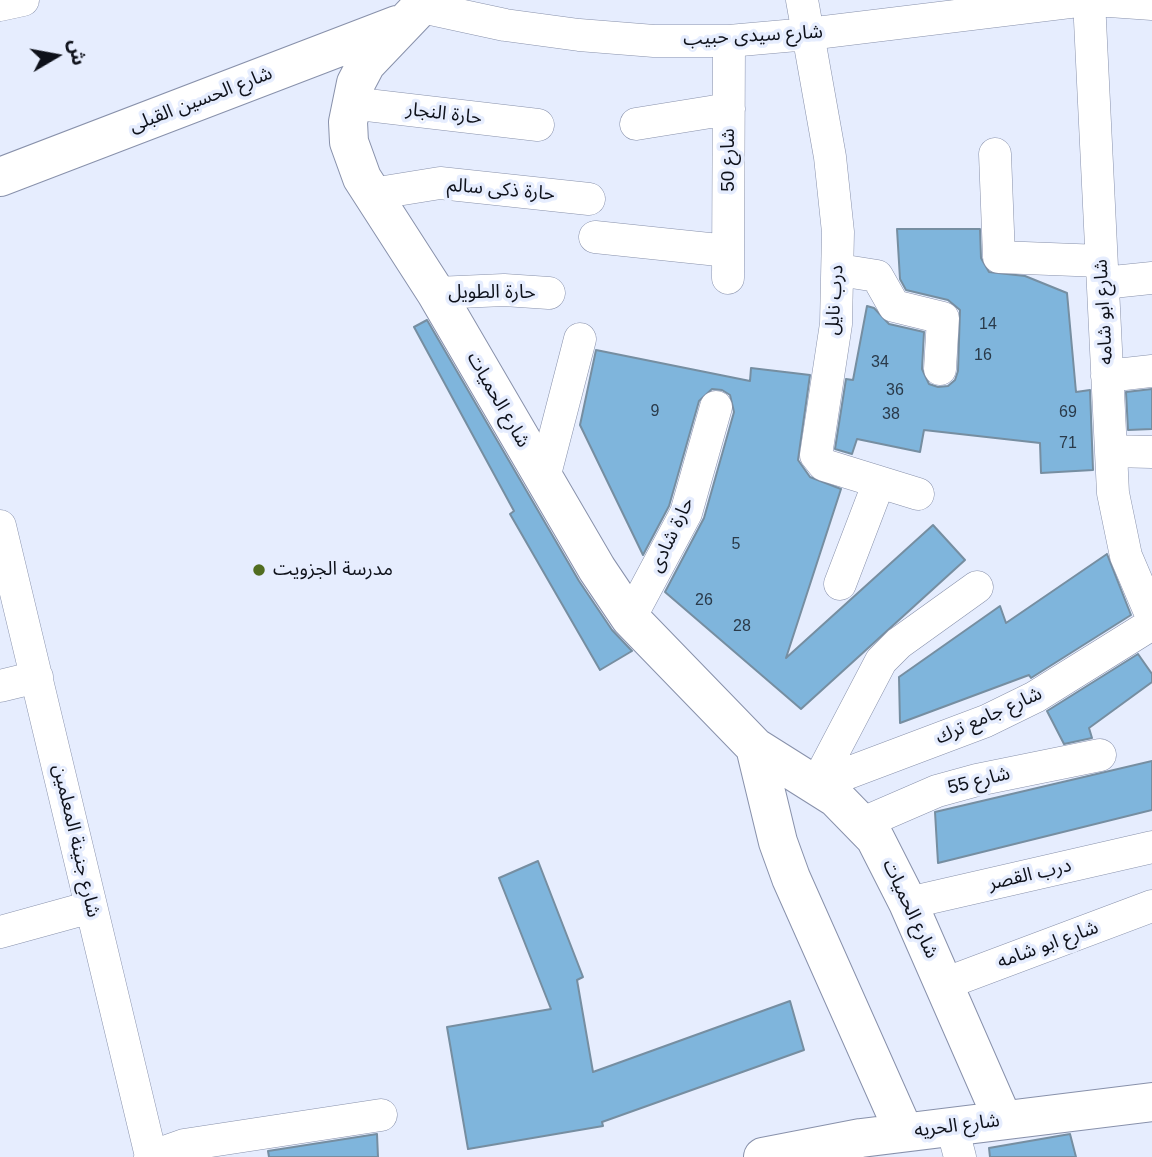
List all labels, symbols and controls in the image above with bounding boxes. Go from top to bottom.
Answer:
north arrow [21,21,91,91]
street label: شارع سيدى حبيب [683,21,823,51]
text: ش [65,38,90,67]
street label: شارع الحسين القبلى [126,62,276,138]
street label: حارة النجار [405,98,483,130]
street label: شارع 50 [718,128,740,192]
street label: حارة ذكى سالم [446,174,556,206]
street label: شارع ابو شامه [1090,259,1118,365]
street label: درب نايل [821,264,849,336]
street label: حارة الطويل [448,282,536,304]
house number: 14 [979,315,997,335]
house number: 16 [974,346,992,366]
street label: شارع الحميات [462,348,534,452]
house number: 34 [871,353,889,373]
house number: 36 [886,381,904,401]
house number: 9 [651,402,659,422]
house number: 69 [1059,403,1077,423]
house number: 38 [882,405,900,425]
house number: 71 [1059,434,1077,454]
street label: حارة شادى [645,494,699,576]
house number: 5 [732,535,740,555]
place label: مدرسة الجزويت [273,559,393,581]
marker: مدرسة الجزويت [251,562,267,578]
house number: 26 [695,591,713,611]
house number: 28 [733,617,751,637]
street label: شارع جامع ترك [932,682,1046,750]
street label: شارع جنينة المعلمين [47,762,105,920]
street label: شارع 55 [945,762,1013,800]
street label: درب القصر [986,854,1074,896]
street label: شارع الحميات [877,856,943,962]
street label: شارع ابو شامه [994,916,1102,974]
street label: شارع الحريه [913,1109,1001,1143]

